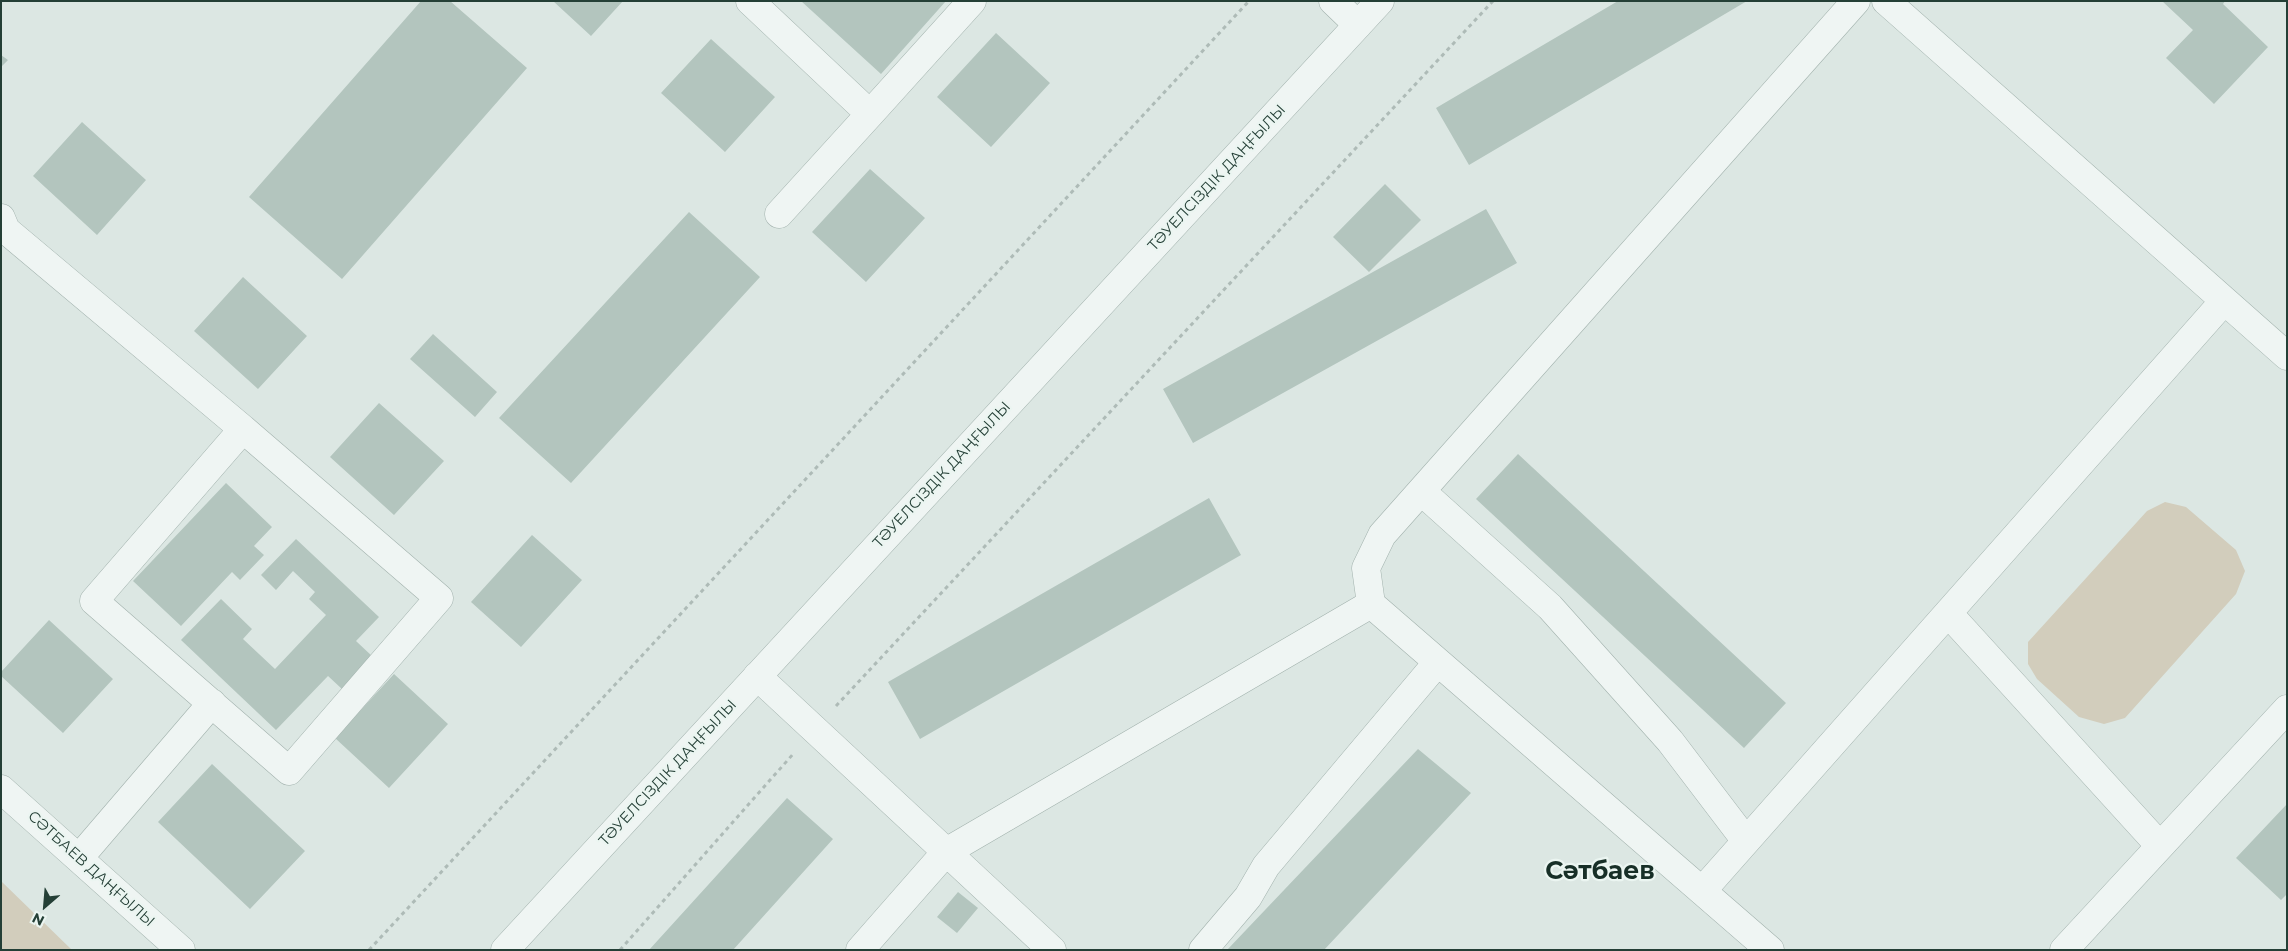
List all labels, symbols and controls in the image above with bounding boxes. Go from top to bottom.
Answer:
street label: ТӘУЕЛСІЗДІК ДАҢҒЫЛЫ [1144,101,1290,255]
street label: ТӘУЕЛСІЗДІК ДАҢҒЫЛЫ [869,398,1015,552]
street label: ТӘУЕЛСІЗДІК ДАҢҒЫЛЫ [595,696,741,850]
street label: СӘТБАЕВ ДАҢҒЫЛЫ [24,807,158,931]
district label: Сәтбаев [1545,857,1655,887]
north arrow [20,881,70,931]
text: N [29,909,47,930]

